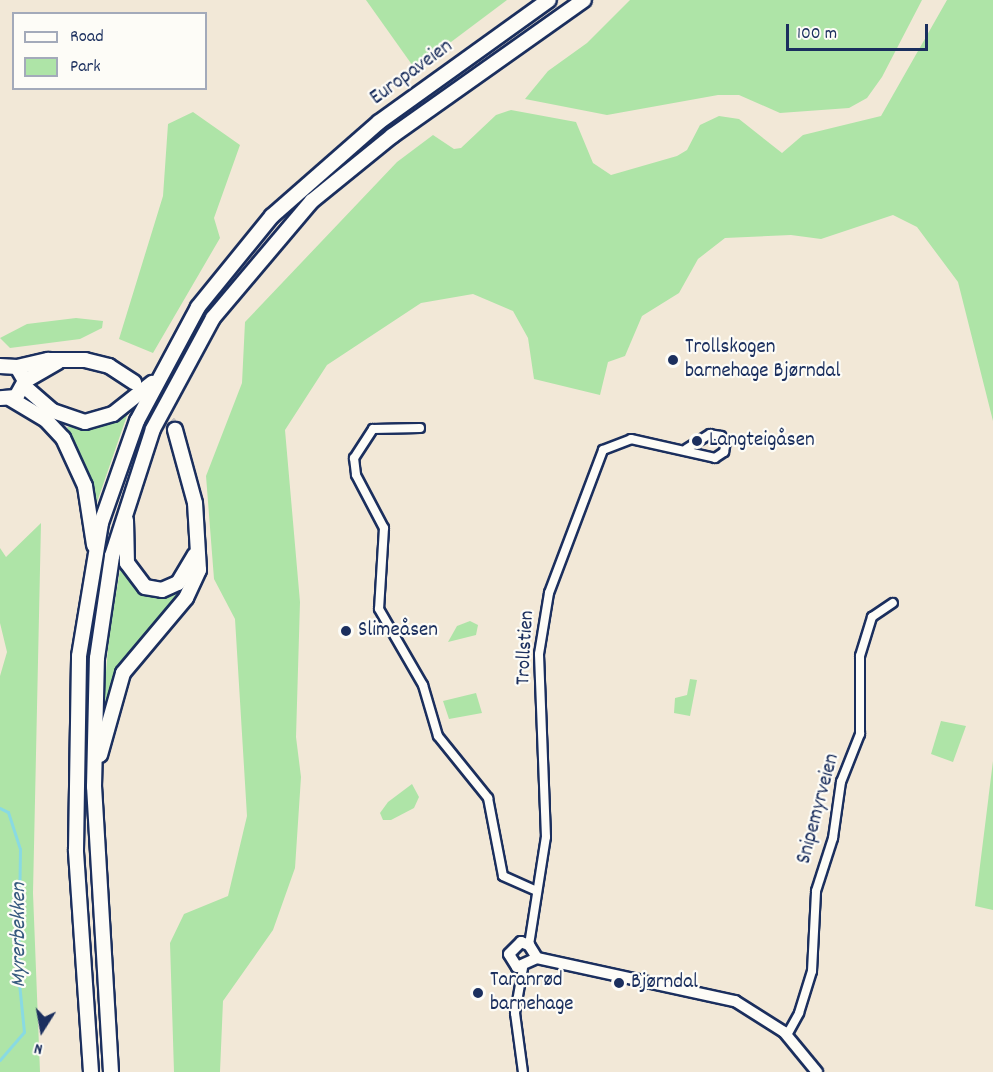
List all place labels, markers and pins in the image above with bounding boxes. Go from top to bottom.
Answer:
place label: Trollskogen barnehage Bjørndal [685,335,840,385]
marker: Trollskogen barnehage Bjørndal [666,353,680,367]
place label: Langteigåsen [709,428,815,454]
marker: Langteigåsen [690,434,704,448]
place label: Slimeåsen [358,618,438,644]
marker: Slimeåsen [339,624,353,638]
place label: Taranrød barnehage [490,968,574,1018]
place label: Bjørndal [631,970,698,996]
marker: Bjørndal [612,976,626,990]
marker: Taranrød barnehage [471,986,485,1000]

